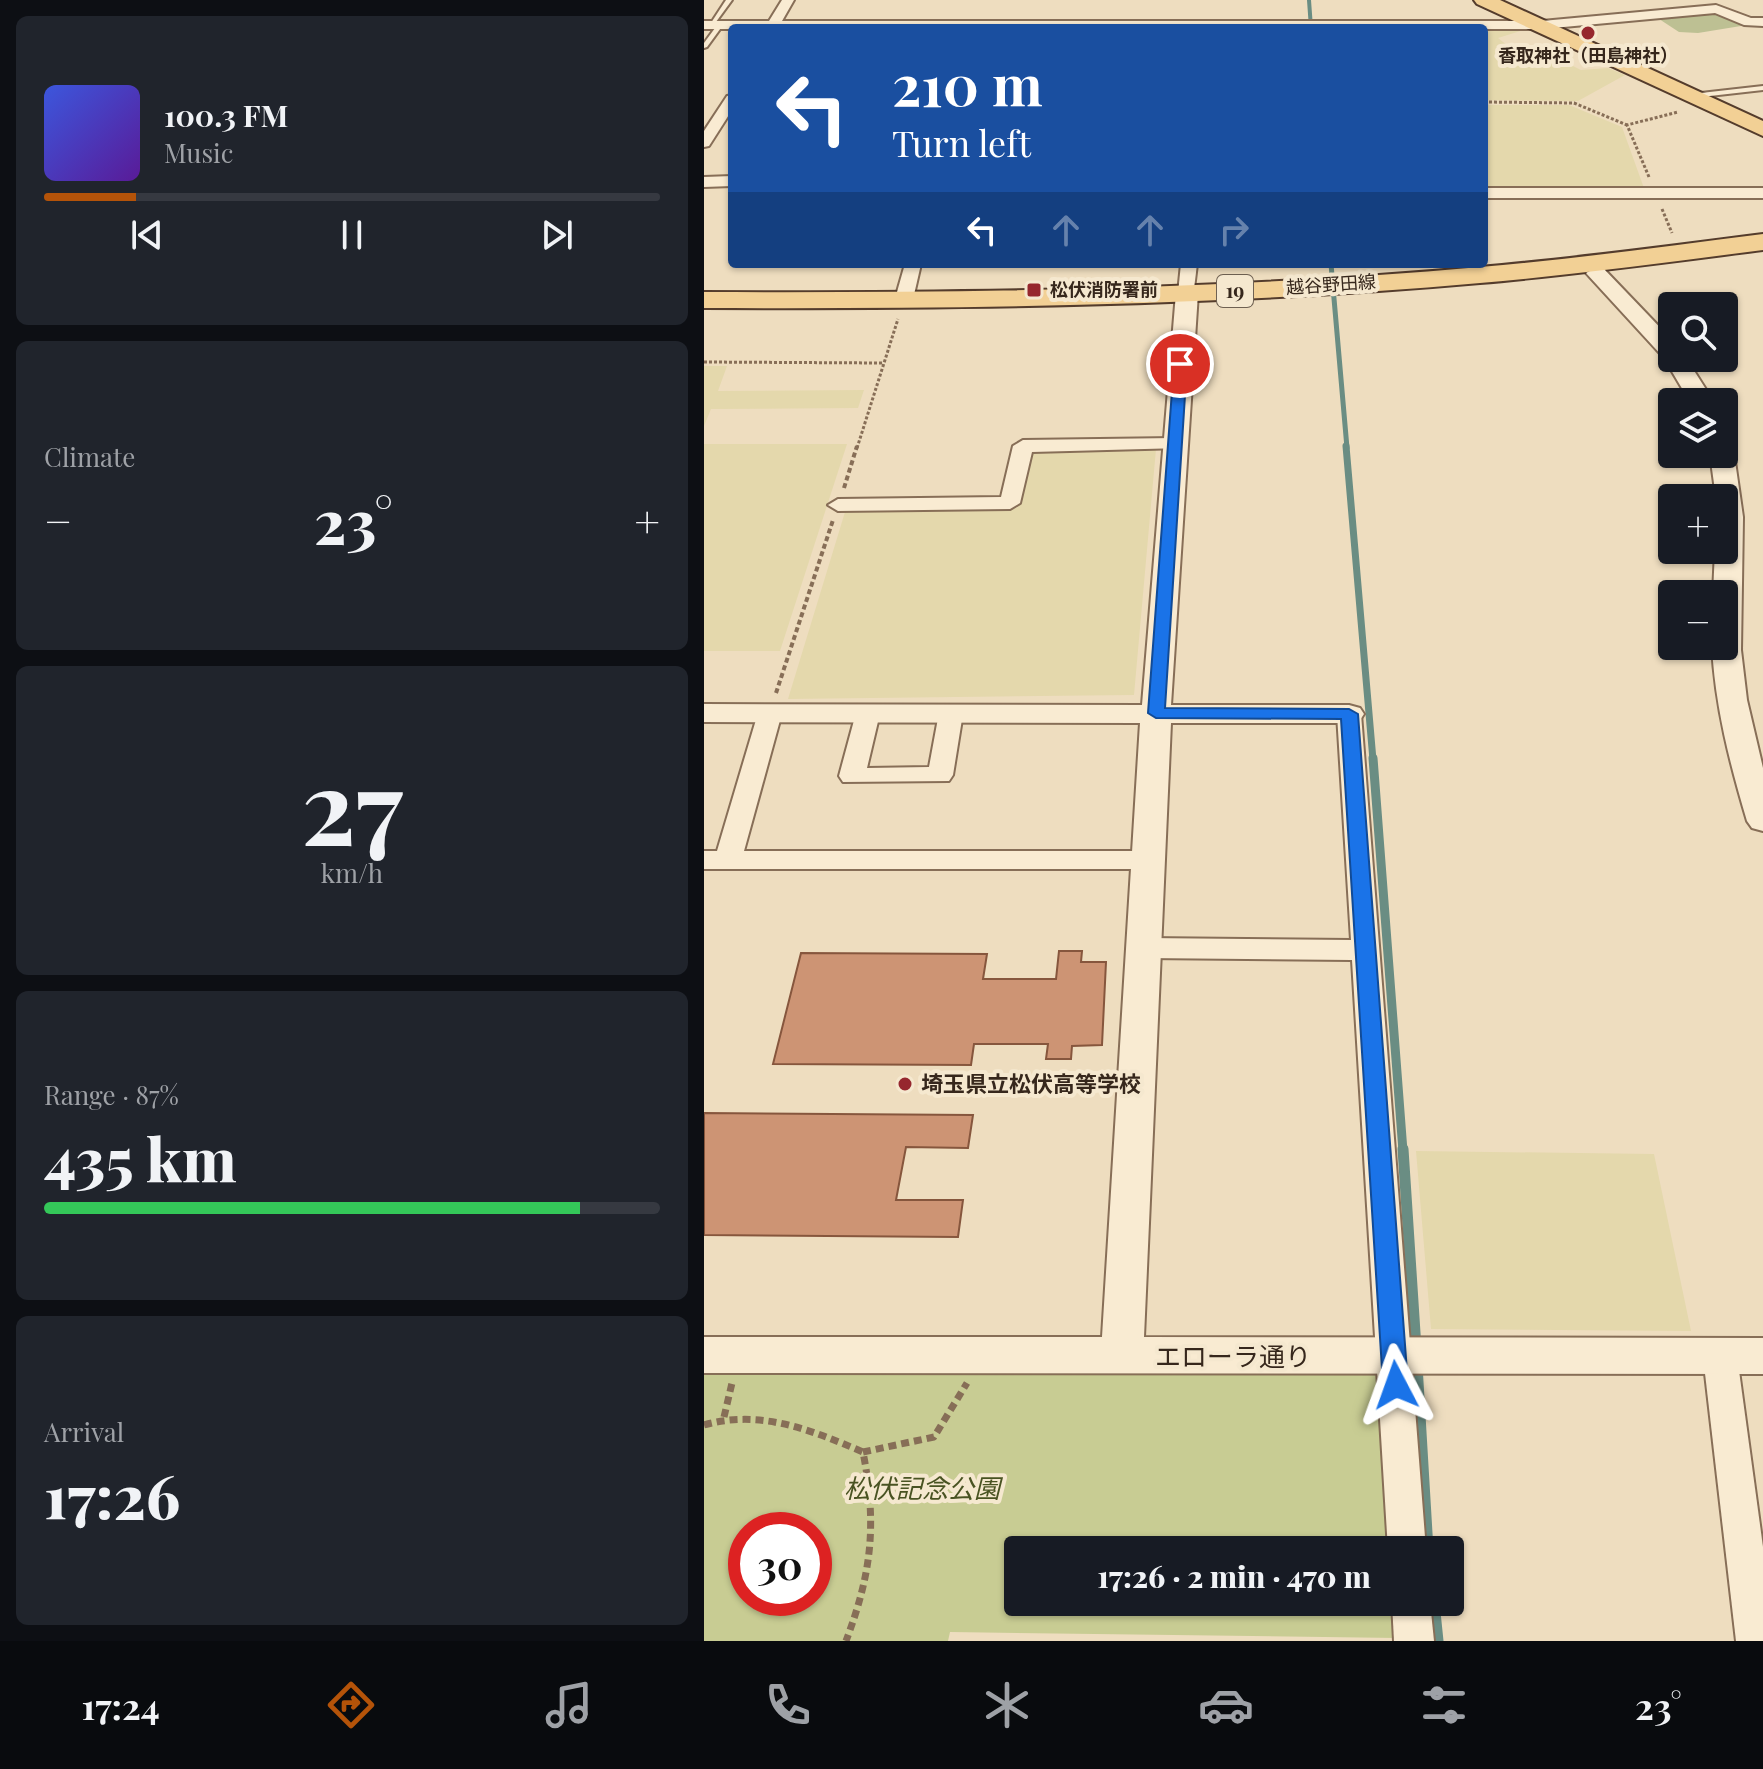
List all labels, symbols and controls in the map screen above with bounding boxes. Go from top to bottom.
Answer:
marker: 香取神社（田島神社） [1579,24,1597,42]
place label: 香取神社（田島神社） [1498,43,1678,67]
text: 210 m [892,46,1043,121]
icon: left [760,56,864,160]
text: 100.3 FM [164,95,288,135]
text: Turn left [892,118,1031,166]
text: Music [164,135,233,170]
icon: left [960,208,1004,252]
icon: ahead [1044,208,1088,252]
icon: ahead [1128,208,1172,252]
icon: right [1212,208,1256,252]
icon: previous [125,213,169,257]
icon: pause [330,213,374,257]
icon: next [535,213,579,257]
street label: 越谷野田線 [1285,269,1377,299]
road number: 19 [1217,275,1253,307]
place label: 松伏消防署前 [1050,277,1158,301]
marker: 松伏消防署前 [1025,281,1043,299]
map controls [1658,292,1738,660]
button: search [1658,292,1738,372]
pin [1146,330,1214,398]
icon: arrive [1158,342,1202,386]
button: layers [1658,388,1738,468]
text: Climate [44,439,135,474]
text: 23° [314,479,393,559]
button: + [1658,484,1738,564]
text: − [44,490,72,549]
text: + [634,490,660,549]
button: − [1658,580,1738,660]
text: 27 [301,733,403,872]
text: km/h [321,855,383,890]
place label: 埼玉県立松伏高等学校 [921,1068,1141,1098]
marker: 埼玉県立松伏高等学校 [896,1075,914,1093]
text: Range · 87% [44,1077,179,1112]
text: 435 km [44,1117,237,1197]
street label: エローラ通り [1155,1338,1311,1373]
position arrow [1354,1343,1438,1427]
text: Arrival [44,1414,124,1449]
text: 17:26 [44,1454,180,1534]
park label: 松伏記念公園 [844,1470,1004,1505]
speed limit sign: 30 [728,1512,832,1616]
text: 17:26 · 2 min · 470 m [1097,1556,1371,1596]
icon: directions [323,1677,379,1733]
icon: music [541,1677,597,1733]
icon: phone [760,1677,816,1733]
icon: climate [979,1677,1035,1733]
icon: car [1198,1677,1254,1733]
icon: filters [1416,1677,1472,1733]
text: 17:24 [81,1681,160,1729]
text: 23° [1635,1681,1682,1729]

